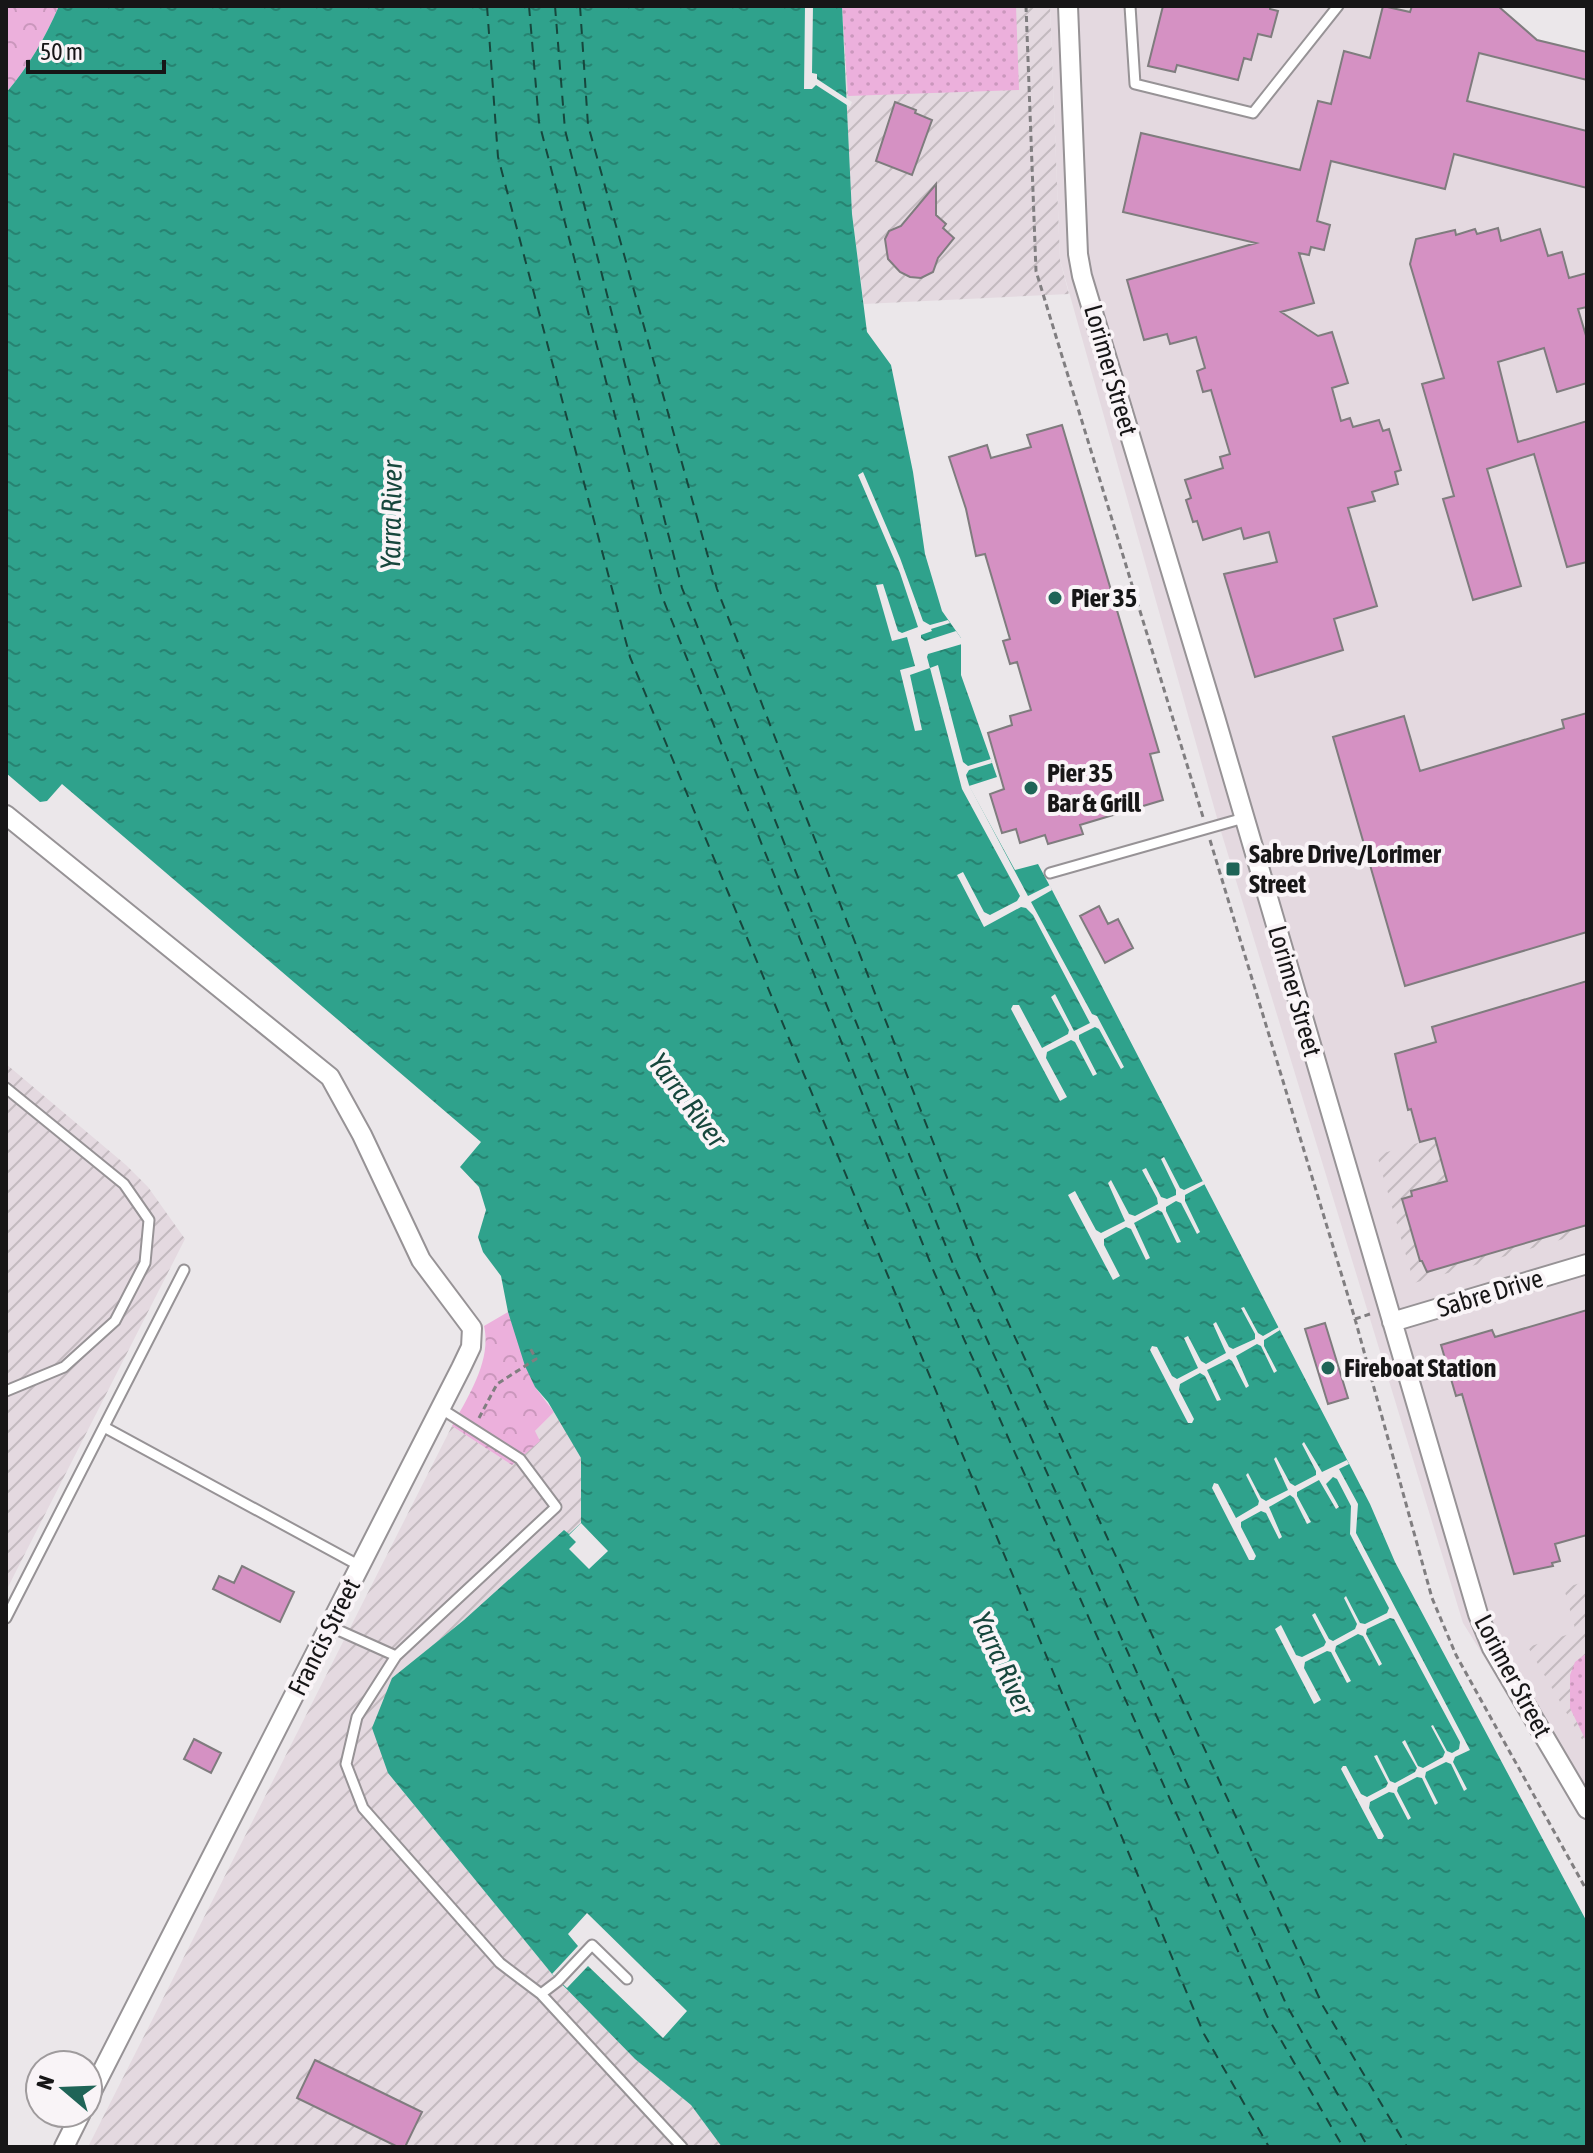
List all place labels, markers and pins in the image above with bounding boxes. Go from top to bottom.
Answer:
place label: Pier 35 [1071,583,1137,613]
marker: Pier 35 [1046,589,1064,607]
place label: Pier 35 Bar & Grill [1047,758,1142,818]
marker: Pier 35 Bar & Grill [1022,779,1040,797]
place label: Sabre Drive/Lorimer Street [1249,839,1442,899]
marker: Sabre Drive/Lorimer Street [1224,860,1242,878]
place label: Fireboat Station [1344,1353,1496,1383]
marker: Fireboat Station [1319,1359,1337,1377]

